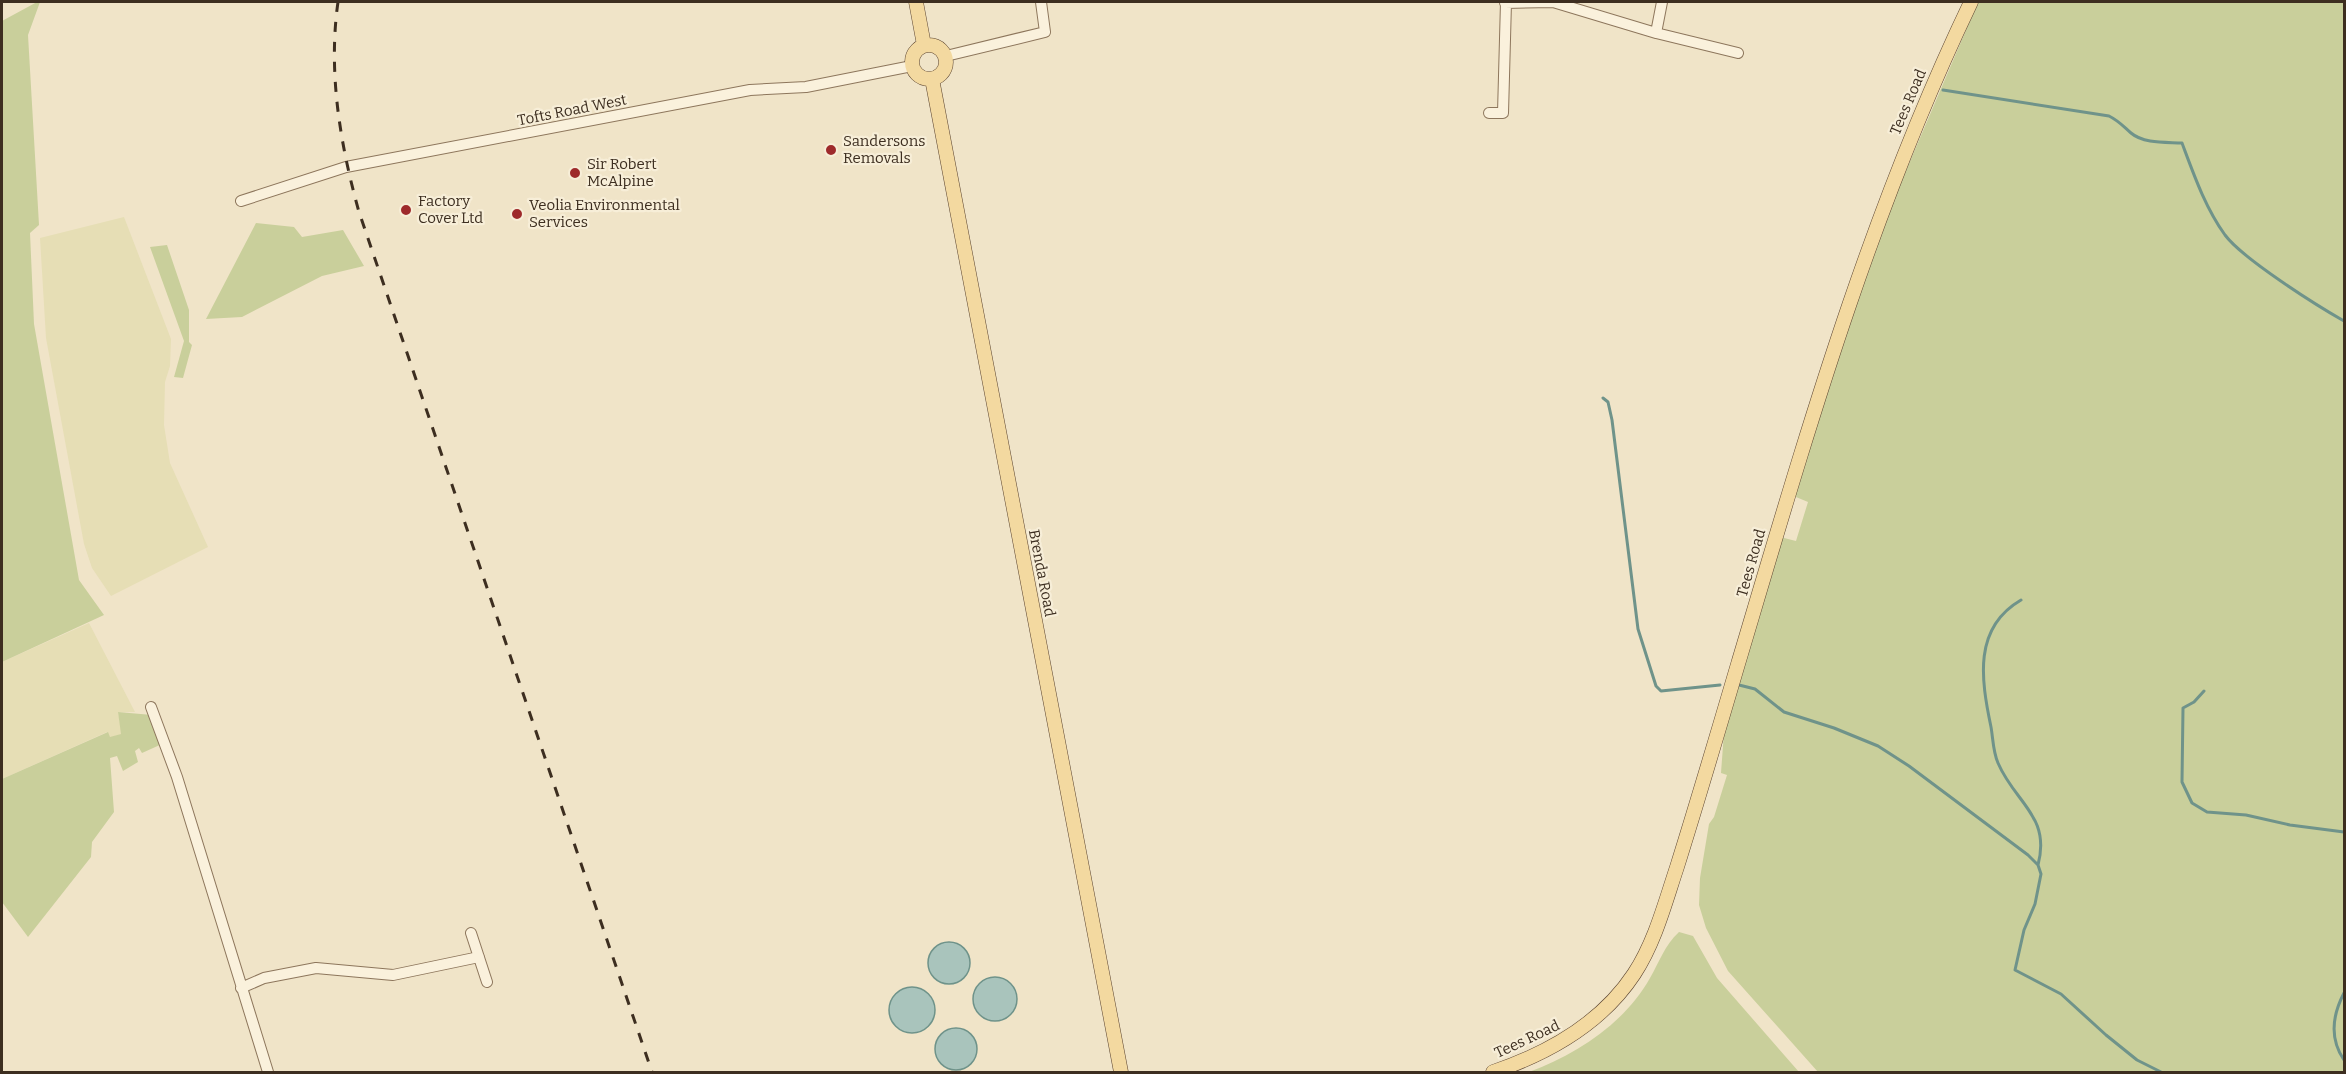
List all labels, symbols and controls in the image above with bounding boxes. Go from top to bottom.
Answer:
street label: Tees Road [1886,66,1930,138]
street label: Tofts Road West [516,90,629,129]
place label: Sandersons Removals [843,132,925,167]
marker: Sandersons Removals [824,143,838,157]
place label: Sir Robert McAlpine [587,155,657,190]
marker: Sir Robert McAlpine [568,166,582,180]
place label: Factory Cover Ltd [418,192,483,227]
place label: Veolia Environmental Services [529,196,680,231]
marker: Factory Cover Ltd [399,203,413,217]
marker: Veolia Environmental Services [510,207,524,221]
street label: Tees Road [1733,527,1769,599]
street label: Brenda Road [1025,528,1059,618]
street label: Tees Road [1492,1016,1563,1062]

